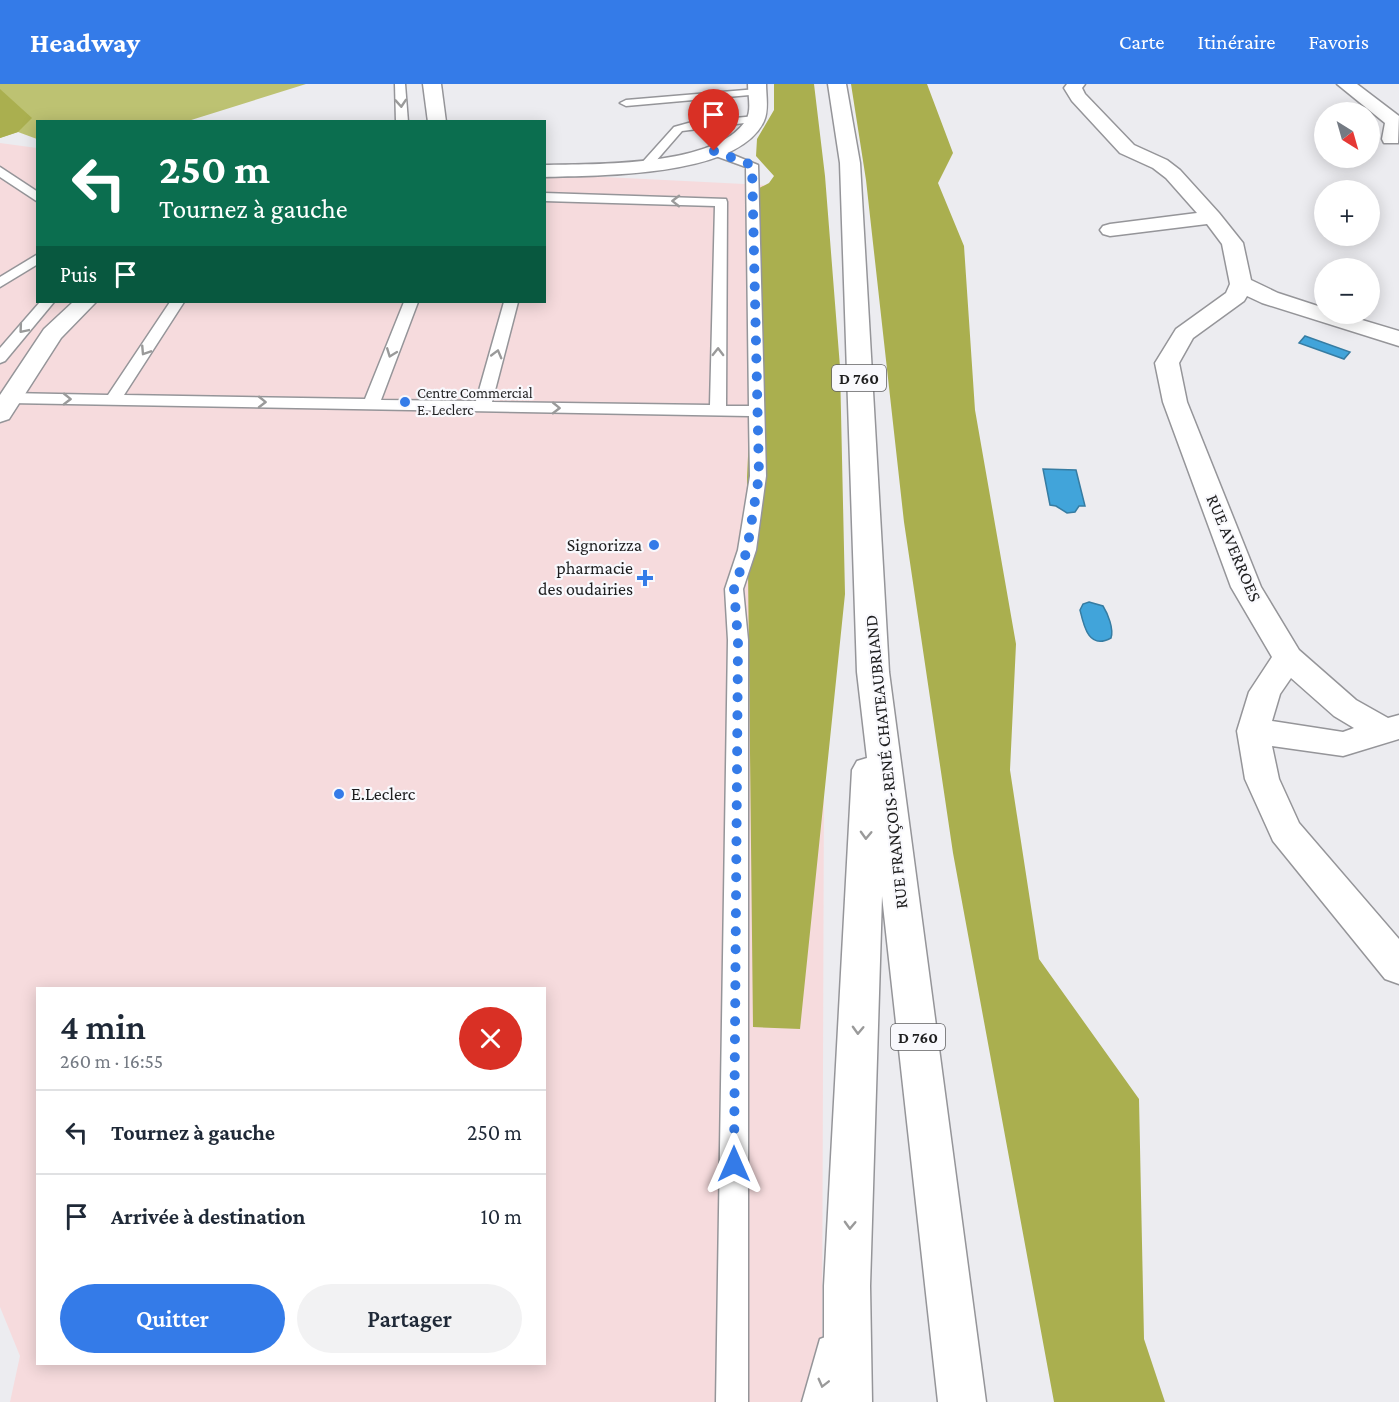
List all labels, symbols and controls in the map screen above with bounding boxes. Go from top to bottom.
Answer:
text: Headway [30,27,140,58]
text: Carte [1119,30,1165,54]
text: Itinéraire [1198,30,1275,54]
text: Favoris [1308,30,1369,54]
pin [688,89,739,151]
one-way arrow [394,98,407,107]
icon: arrive [697,98,730,131]
north arrow [1314,102,1380,168]
map controls [1314,102,1380,324]
icon: left [60,144,138,222]
text: 250 m [159,145,270,192]
button: + [1314,180,1380,246]
text: Tournez à gauche [159,194,348,224]
one-way arrow [672,194,681,207]
icon: arrive [109,258,142,291]
button: − [1314,258,1380,324]
text: Puis [60,262,97,287]
one-way arrow [19,322,30,333]
one-way arrow [141,344,152,355]
one-way arrow [386,346,398,357]
one-way arrow [712,348,725,357]
one-way arrow [490,349,502,360]
road number: D 760 [832,365,886,391]
place label: Centre Commercial E. Leclerc [417,385,533,418]
one-way arrow [63,393,72,405]
marker: Centre Commercial E. Leclerc [398,395,412,409]
one-way arrow [258,396,267,408]
one-way arrow [551,401,560,414]
street label: RUE AVERROES [1202,491,1266,605]
place label: Signorizza [567,535,642,555]
marker: Signorizza [647,538,661,552]
place label: pharmacie des oudairies [538,558,633,599]
marker: pharmacie des oudairies [638,571,652,585]
street label: RUE FRANÇOIS-RENÉ CHATEAUBRIAND [861,614,911,910]
place label: E.Leclerc [351,784,416,804]
marker: E.Leclerc [332,787,346,801]
one-way arrow [860,831,873,840]
text: 4 min [60,1007,146,1047]
button: close [459,1007,522,1070]
road number: D 760 [891,1024,945,1050]
one-way arrow [852,1026,865,1035]
text: 260 m · 16:55 [60,1050,163,1072]
icon: left [60,1116,93,1149]
text: Tournez à gauche [111,1120,275,1145]
text: 250 m [467,1120,522,1145]
position arrow [702,1132,766,1196]
icon: arrive [60,1200,93,1233]
text: Arrivée à destination [111,1204,305,1229]
text: 10 m [480,1204,522,1229]
one-way arrow [844,1221,856,1230]
button: Quitter [60,1284,285,1353]
button: Partager [297,1284,522,1353]
one-way arrow [817,1378,830,1388]

